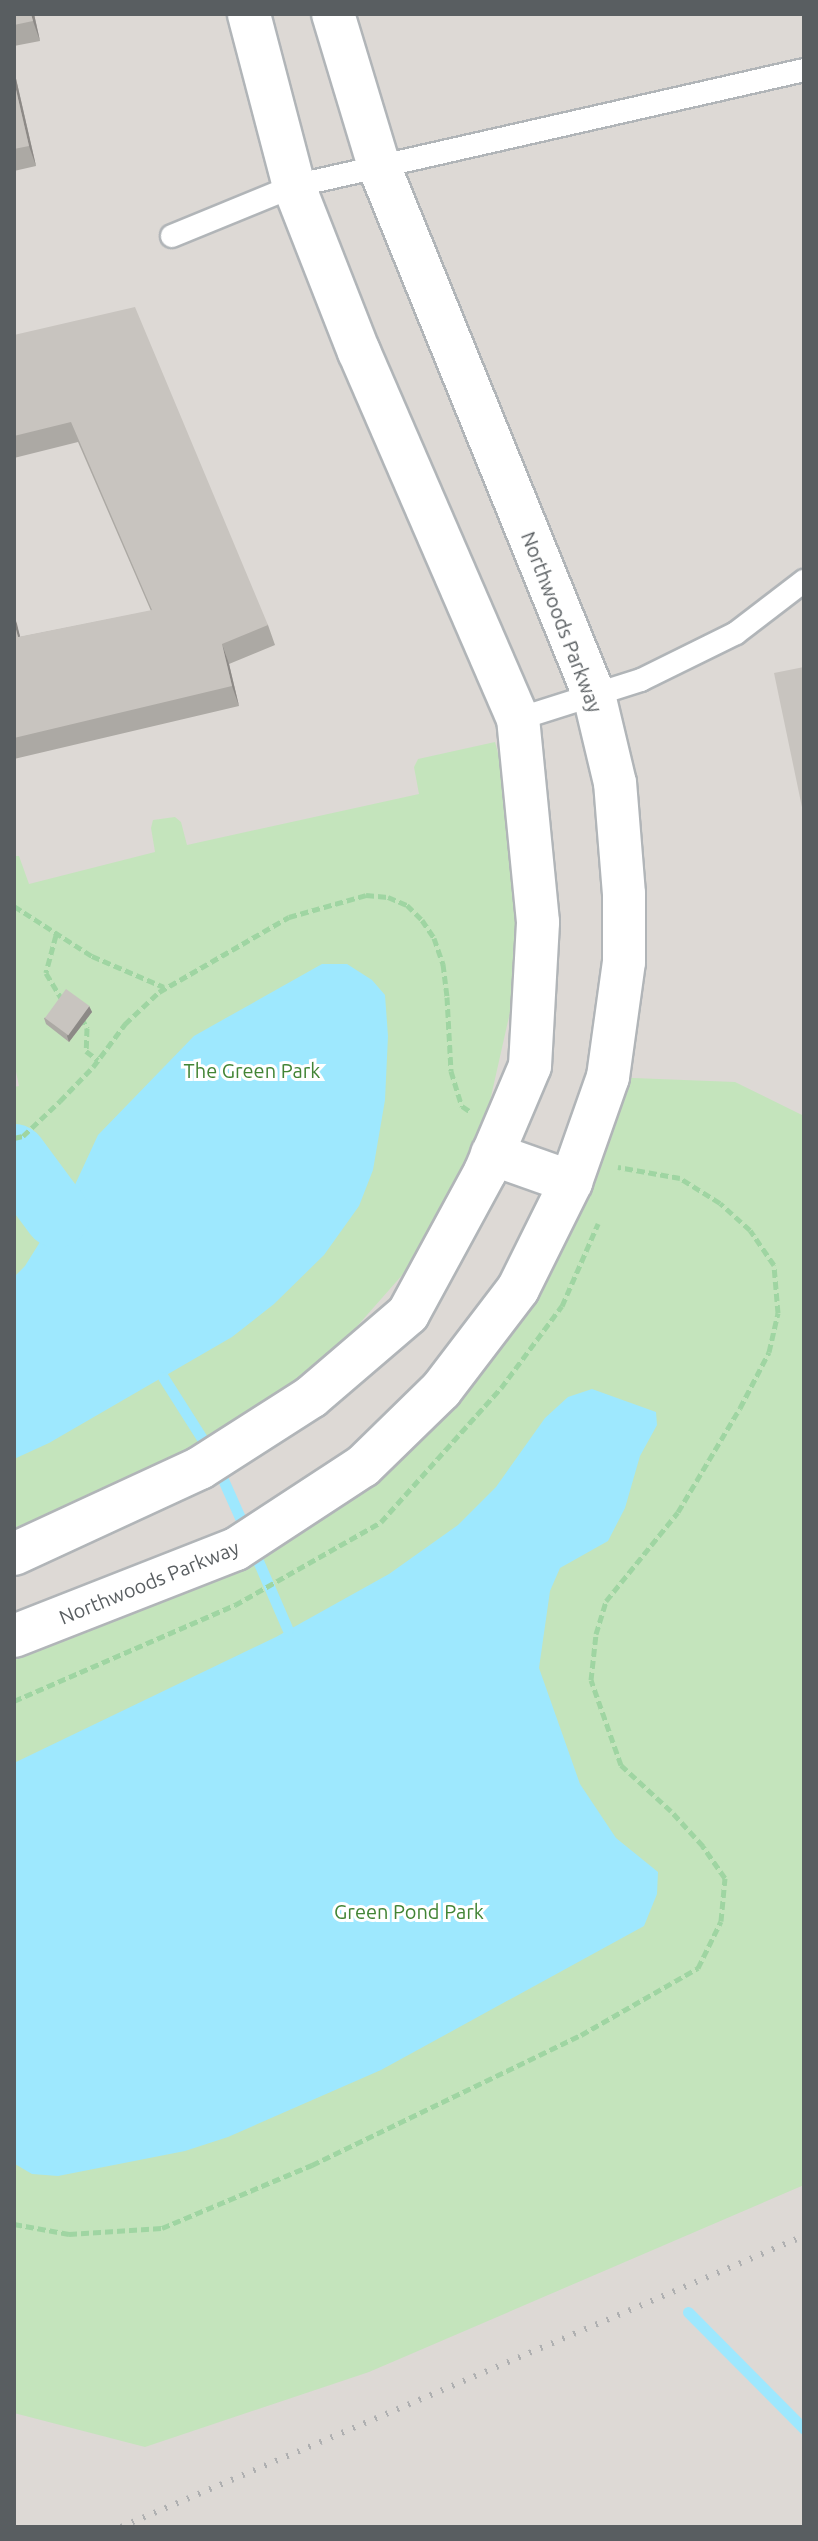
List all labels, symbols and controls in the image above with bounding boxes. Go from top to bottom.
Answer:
street label: Northwoods Parkway [516,528,608,716]
park label: The Green Park [184,1058,320,1082]
street label: Northwoods Parkway [56,1535,242,1629]
park label: Green Pond Park [334,1899,484,1923]

